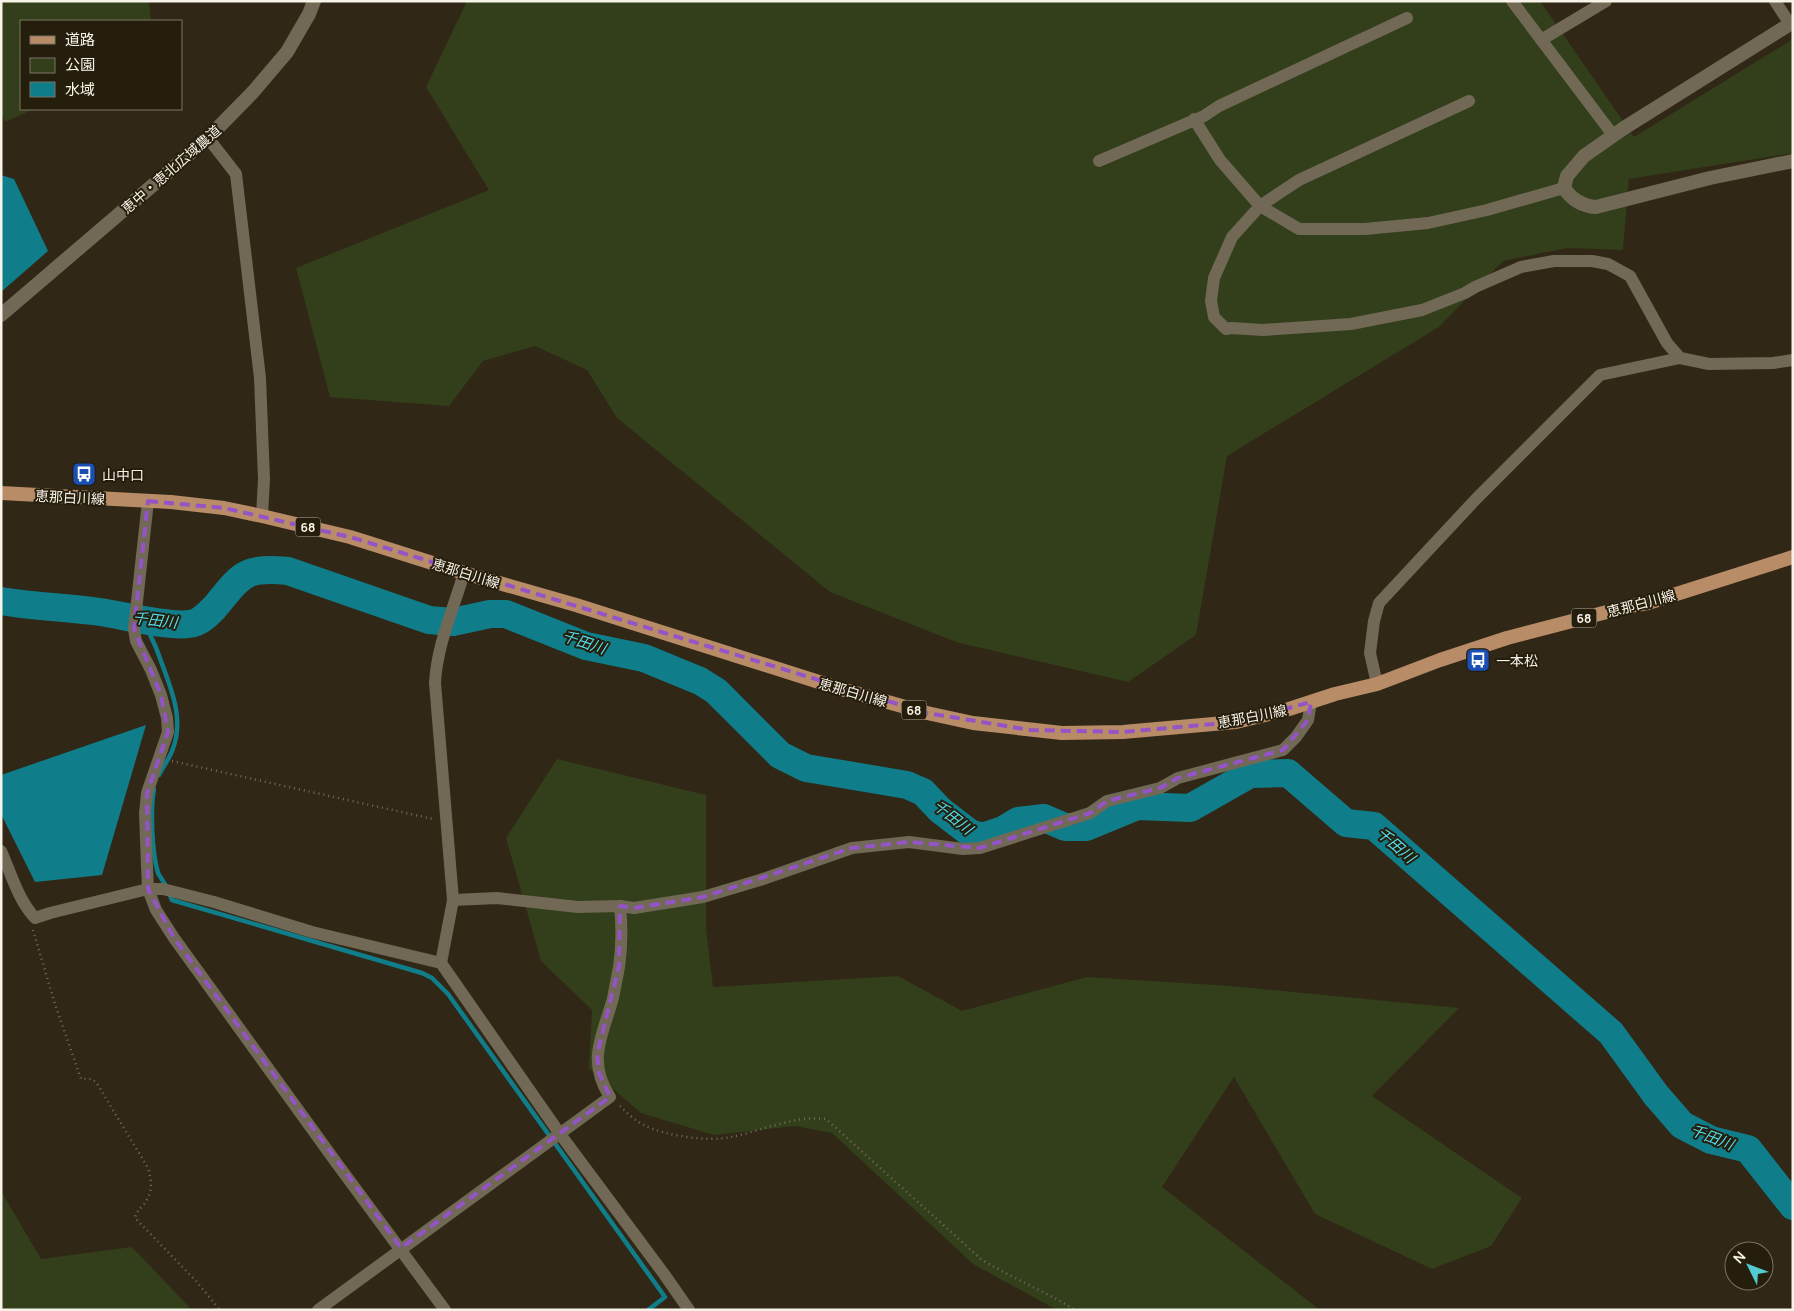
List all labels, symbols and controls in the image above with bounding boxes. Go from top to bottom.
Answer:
legend [20,20,182,110]
text: 道路 [65,29,95,50]
text: 公園 [65,54,95,75]
text: 水域 [65,79,95,100]
street label: 恵中・恵北広域農道 [117,120,225,218]
bus stop icon: 山中口 [71,461,97,487]
place label: 山中口 [102,465,144,484]
street label: 恵那白川線 [35,486,105,508]
road number: 68 [296,518,320,536]
street label: 恵那白川線 [430,554,502,592]
street label: 恵那白川線 [1605,585,1677,621]
water label: 千田川 [131,607,181,633]
road number: 68 [1572,608,1596,628]
water label: 千田川 [559,625,611,660]
bus stop icon: 一本松 [1465,647,1491,673]
place label: 一本松 [1496,651,1538,670]
street label: 恵那白川線 [817,673,889,711]
road number: 68 [902,700,926,720]
street label: 恵那白川線 [1216,700,1288,732]
water label: 千田川 [929,795,979,840]
water label: 千田川 [1372,822,1421,869]
water label: 千田川 [1687,1119,1739,1156]
north arrow [1724,1241,1774,1291]
text: N [1729,1247,1749,1267]

